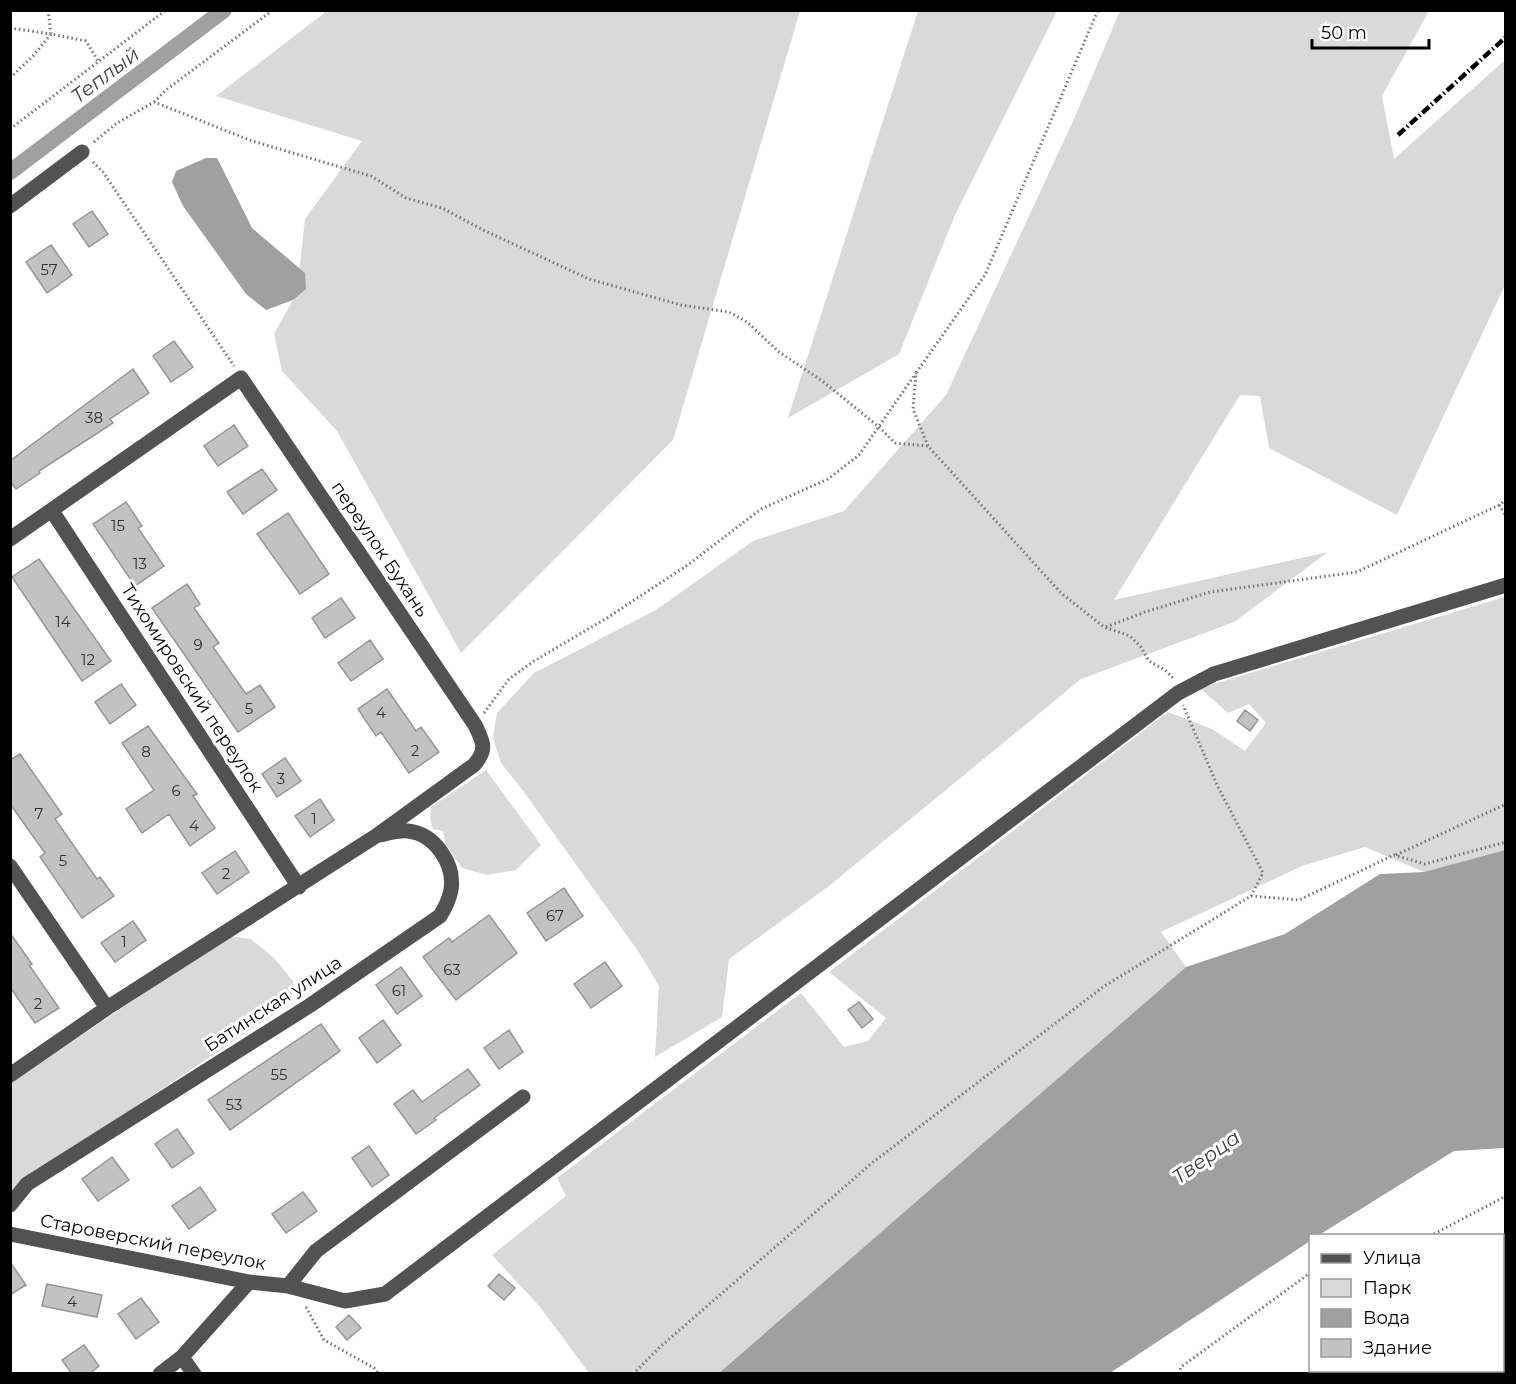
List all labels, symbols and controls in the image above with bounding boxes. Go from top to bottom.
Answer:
scale bar [1312,12,1429,50]
text: 50 m [1321,22,1367,44]
water label: Теплый [66,42,144,108]
house number: 57 [40,260,58,279]
house number: 38 [85,408,103,427]
street label: переулок Бухань [327,477,433,621]
house number: 15 [111,516,125,535]
house number: 13 [133,554,147,573]
street label: Тихомировский переулок [116,580,268,797]
house number: 14 [55,612,71,631]
house number: 9 [193,635,203,654]
house number: 12 [81,650,95,669]
house number: 5 [245,699,253,718]
house number: 4 [376,703,386,722]
house number: 2 [411,741,419,760]
house number: 8 [141,742,151,761]
house number: 3 [277,769,285,788]
house number: 6 [171,781,181,800]
house number: 7 [35,804,44,823]
house number: 1 [311,809,317,828]
house number: 4 [189,816,199,835]
house number: 5 [59,851,67,870]
house number: 2 [222,864,230,883]
house number: 67 [546,906,564,925]
house number: 1 [121,932,127,951]
street label: Батинская улица [200,951,346,1057]
house number: 63 [443,960,461,979]
house number: 61 [392,981,406,1000]
house number: 2 [34,994,42,1013]
house number: 55 [271,1065,287,1084]
house number: 53 [226,1095,242,1114]
water label: Тверца [1168,1125,1244,1189]
street label: Староверский переулок [38,1209,268,1275]
legend [1309,1234,1504,1372]
text: Улица [1363,1247,1421,1269]
text: Парк [1363,1277,1412,1299]
house number: 4 [67,1292,77,1311]
text: Вода [1363,1307,1410,1329]
text: Здание [1363,1337,1432,1359]

